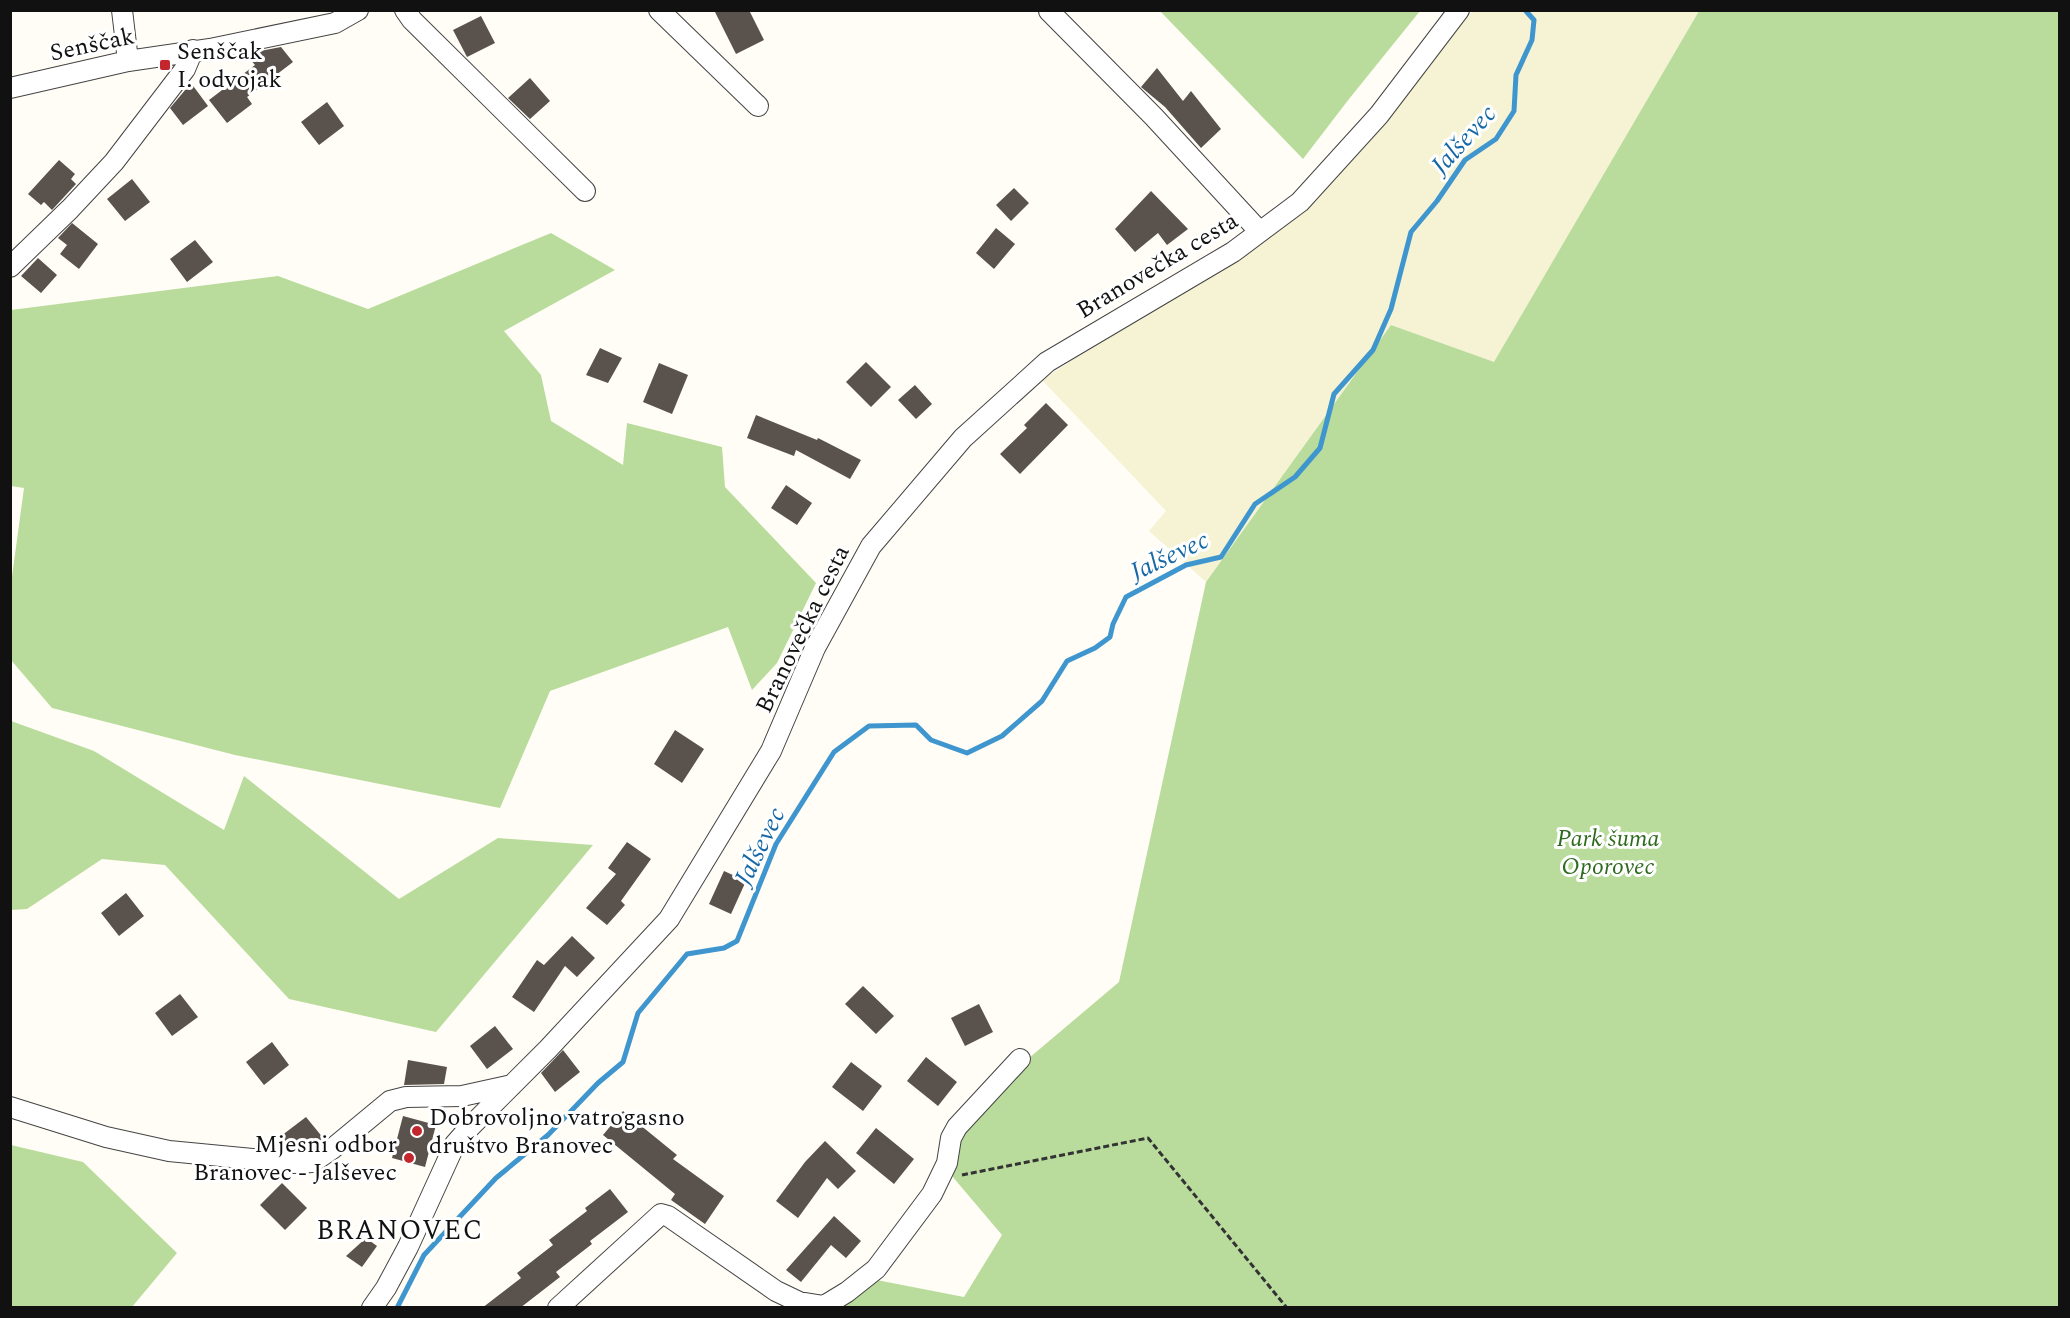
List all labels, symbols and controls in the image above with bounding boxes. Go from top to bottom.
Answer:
street label: Senščak [47,18,138,71]
place label: Senščak I. odvojak [177,34,282,98]
marker: Senščak I. odvojak [158,58,172,72]
water label: Jalševec [1420,95,1506,185]
street label: Branovečka cesta [1070,203,1245,328]
water label: Jalševec [1122,520,1216,592]
street label: Branovečka cesta [747,539,859,720]
water label: Jalševec [723,800,796,894]
park label: Park šuma Oporovec [1557,821,1659,885]
place label: Dobrovoljno vatrogasno društvo Branovec [429,1100,685,1164]
marker: Dobrovoljno vatrogasno društvo Branovec [410,1124,424,1138]
place label: Mjesni odbor Branovec - Jalševec [193,1127,397,1191]
marker: Mjesni odbor Branovec - Jalševec [402,1151,416,1165]
district label: BRANOVEC [316,1210,484,1252]

